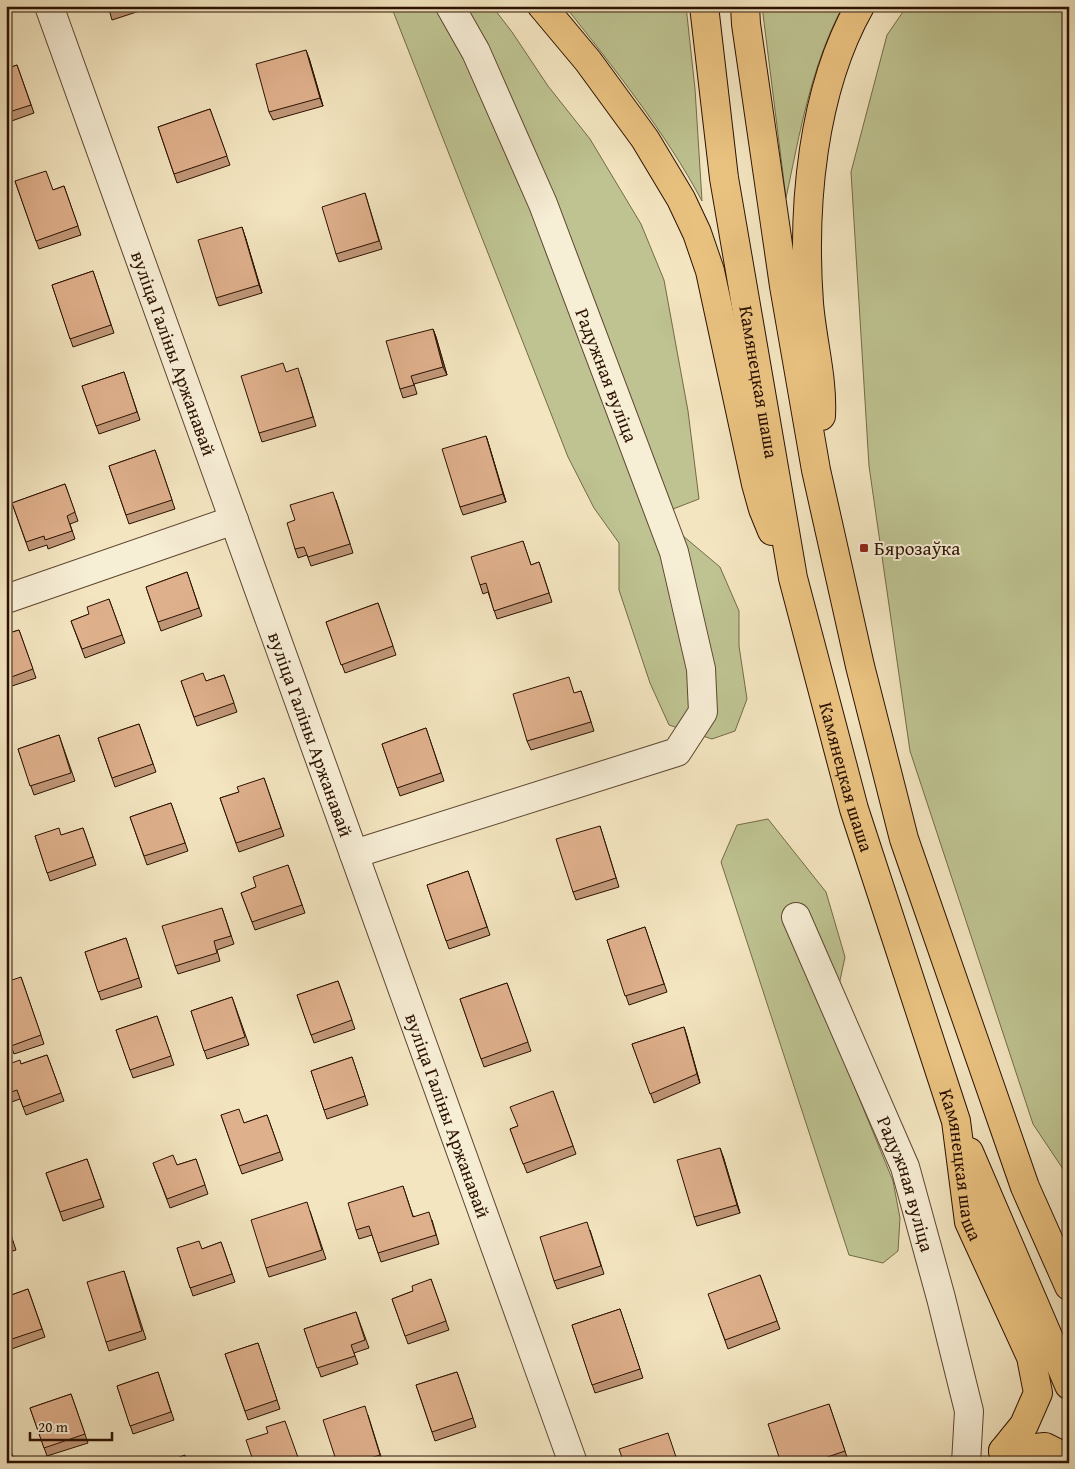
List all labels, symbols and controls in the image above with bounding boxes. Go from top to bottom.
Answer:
street label: вуліца Галіны Аржанавай [124,247,224,460]
street label: Камянецкая шаша [732,303,786,460]
street label: Радужная вуліца [569,304,645,446]
place label: Бярозаўка [874,534,960,562]
marker: Бярозаўка [858,542,870,554]
street label: вуліца Галіны Аржанавай [261,628,361,841]
street label: Камянецкая шаша [812,699,881,855]
street label: вуліца Галіны Аржанавай [398,1009,498,1222]
street label: Камянецкая шаша [932,1085,990,1245]
street label: Радужная вуліца [870,1111,942,1255]
scale bar [30,1409,112,1441]
text: 20 m [38,1416,69,1437]

